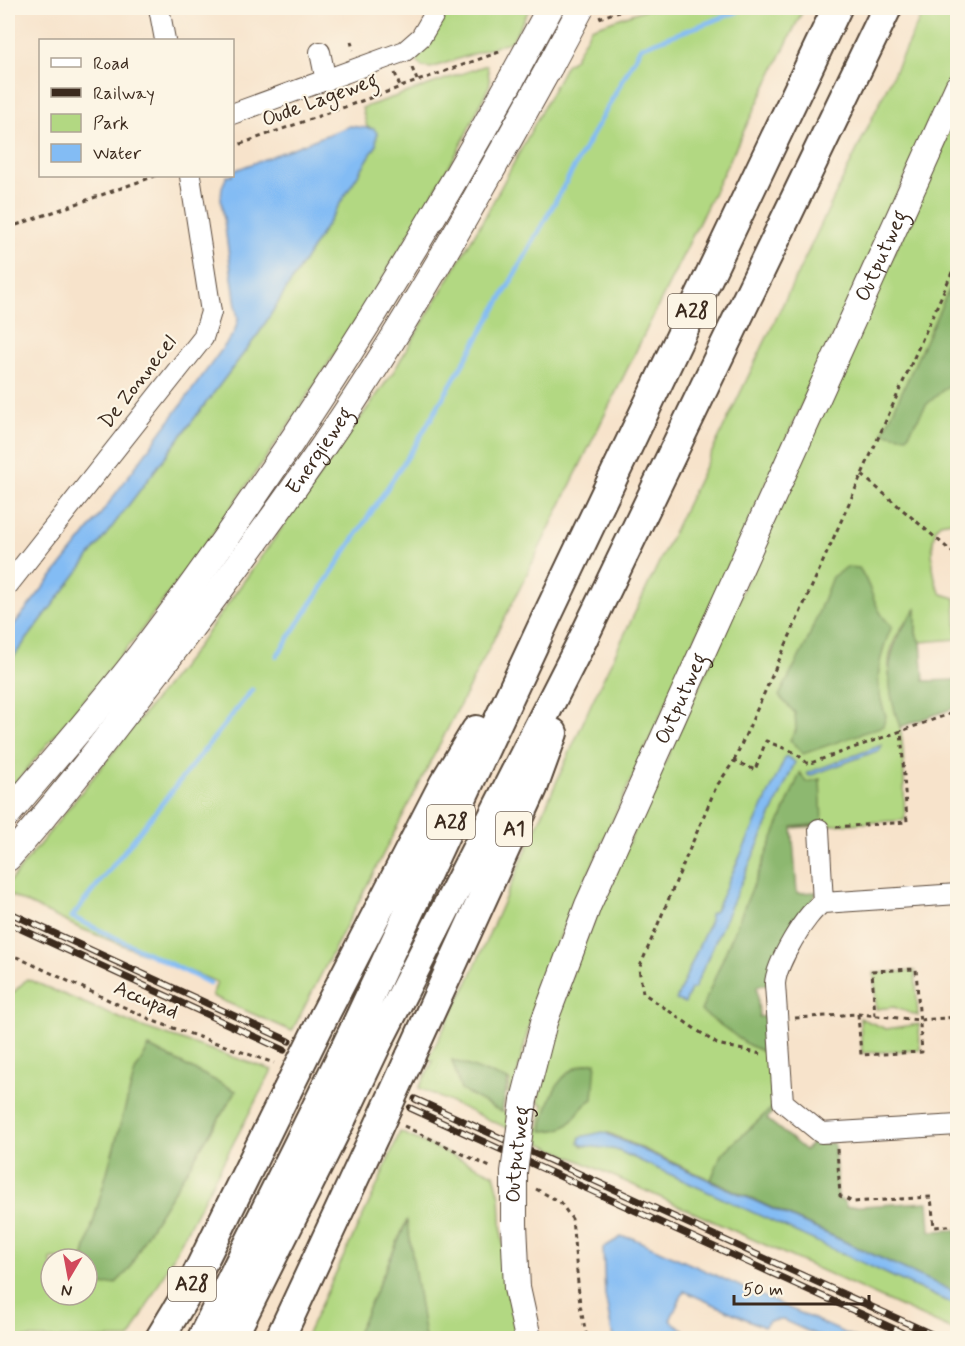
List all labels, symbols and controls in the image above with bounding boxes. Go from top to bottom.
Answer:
legend [39,39,234,177]
text: Road [93,52,129,76]
street label: Oude Lageweg [258,66,383,136]
text: Railway [93,82,155,106]
text: Park [93,112,129,136]
text: Water [93,142,142,166]
street label: Outputweg [849,206,916,306]
road number: A28 [668,294,716,328]
street label: De Zonnecel [93,329,183,435]
street label: Energieweg [280,402,361,500]
street label: Outputweg [648,648,716,749]
road number: A28 [427,805,475,839]
road number: A1 [496,812,532,846]
street label: Accupad [109,974,183,1026]
street label: Outputweg [500,1104,539,1203]
north arrow [39,1247,99,1307]
road number: A28 [168,1267,216,1301]
scale bar [734,1268,869,1306]
text: 50 m [743,1278,783,1302]
text: N [60,1279,74,1302]

